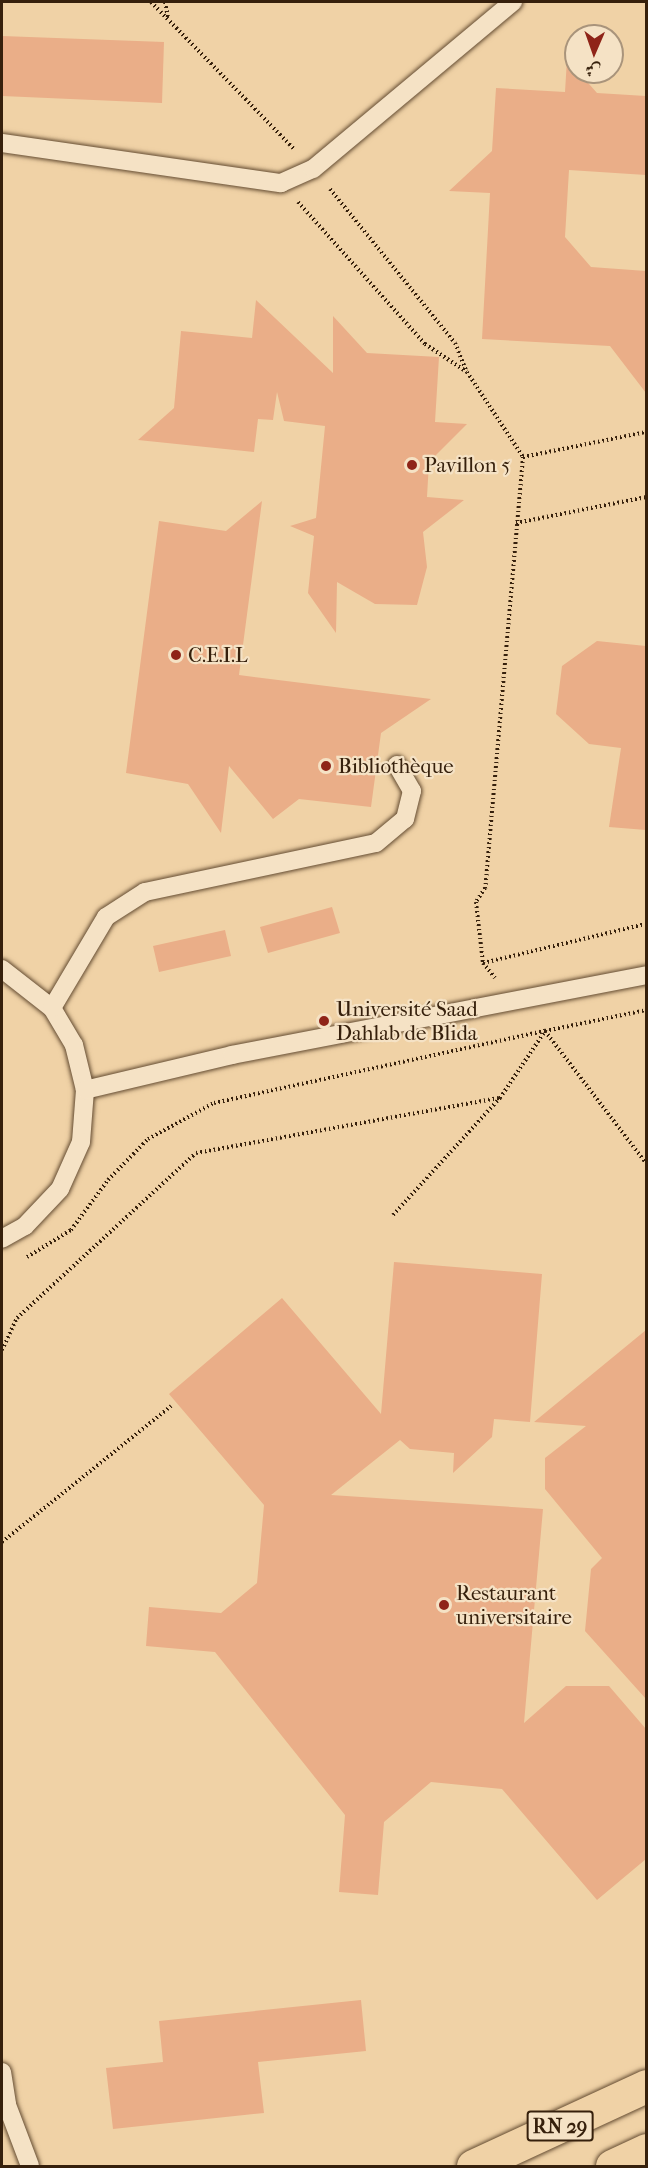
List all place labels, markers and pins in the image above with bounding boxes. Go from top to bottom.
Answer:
place label: Pavillon 5 [424,452,510,478]
marker: Pavillon 5 [405,458,419,472]
place label: C.E.I.L [188,642,248,668]
marker: C.E.I.L [169,648,183,662]
place label: Bibliothèque [338,753,454,779]
marker: Bibliothèque [319,759,333,773]
place label: Université Saad Dahlab de Blida [336,996,478,1046]
marker: Université Saad Dahlab de Blida [317,1014,331,1028]
place label: Restaurant universitaire [456,1580,572,1630]
marker: Restaurant universitaire [437,1598,451,1612]

